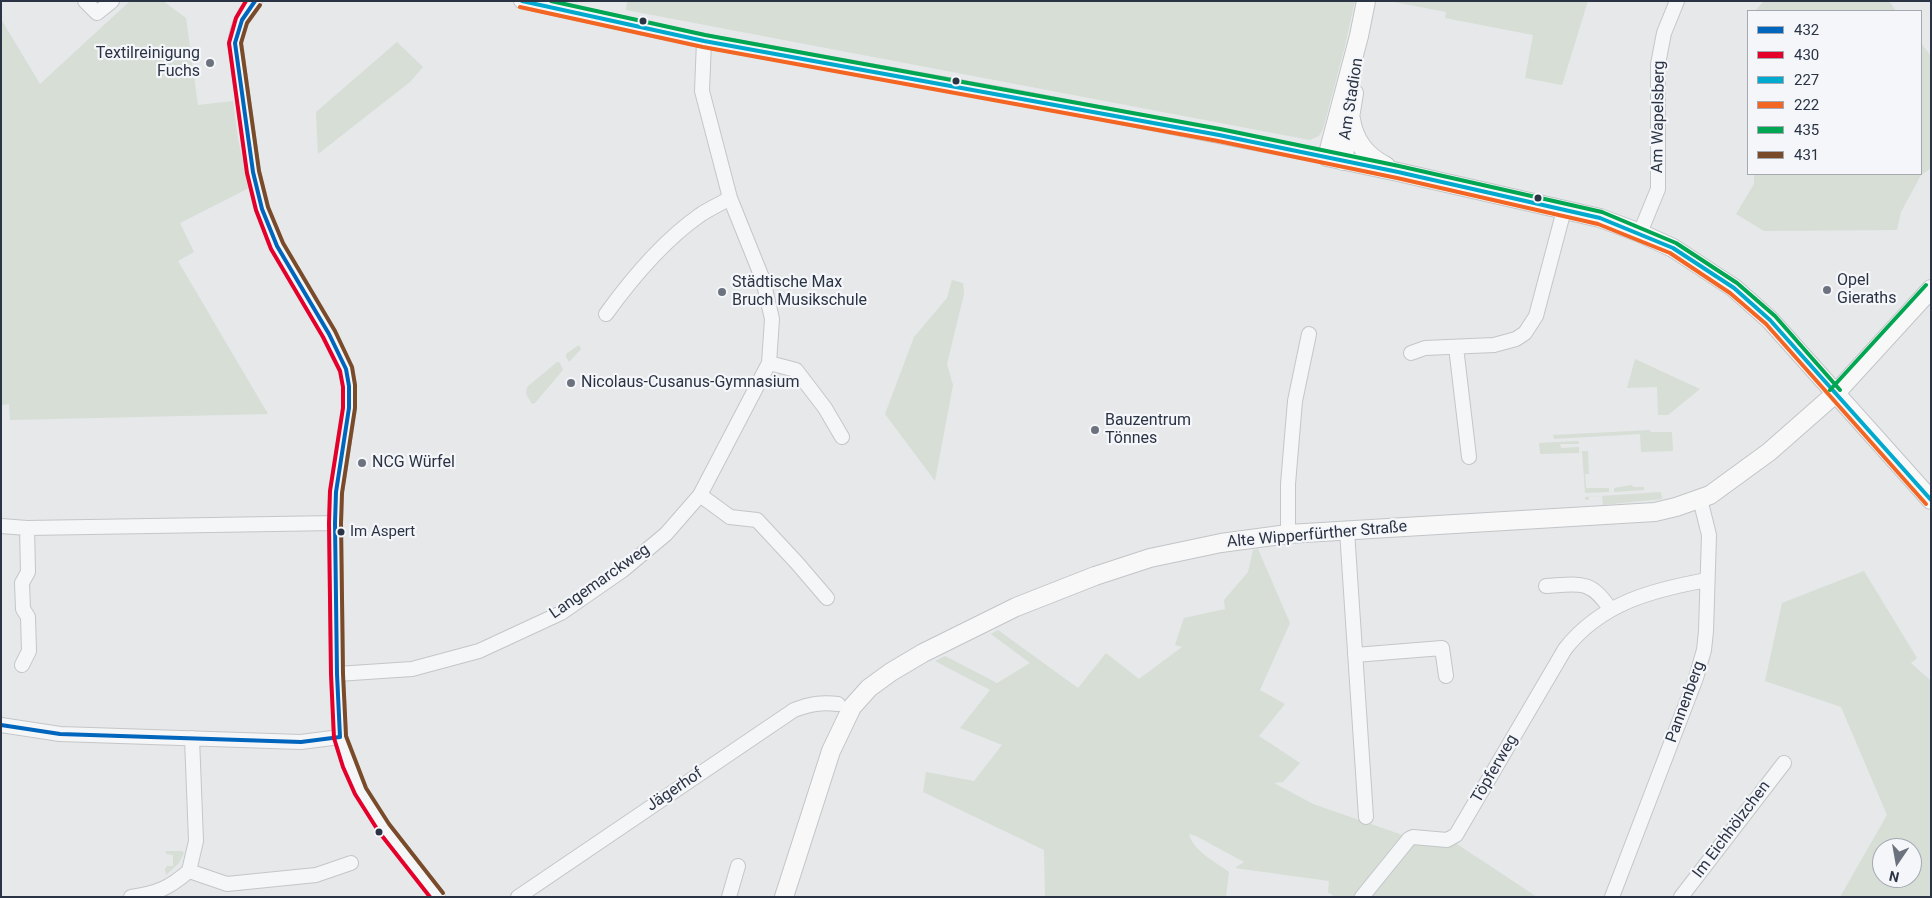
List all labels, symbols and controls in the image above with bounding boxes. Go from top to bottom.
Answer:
legend [1747,10,1922,175]
unlabelled marker [638,16,648,26]
text: 432 [1794,21,1819,39]
place label: Textilreinigung Fuchs [96,44,200,82]
text: 430 [1794,46,1819,64]
marker: Textilreinigung Fuchs [204,57,216,69]
street label: Am Stadion [1336,57,1368,141]
street label: Am Wapelsberg [1648,61,1670,173]
text: 227 [1794,71,1819,89]
unlabelled marker [951,76,961,86]
text: 222 [1794,96,1819,114]
text: 435 [1794,121,1819,139]
text: 431 [1794,146,1819,164]
unlabelled marker [1533,193,1543,203]
place label: Opel Gieraths [1837,271,1896,309]
place label: Städtische Max Bruch Musikschule [732,273,867,311]
marker: Opel Gieraths [1821,284,1833,296]
marker: Städtische Max Bruch Musikschule [716,286,728,298]
place label: Nicolaus-Cusanus-Gymnasium [581,373,799,393]
marker: Nicolaus-Cusanus-Gymnasium [565,377,577,389]
place label: Bauzentrum Tönnes [1105,411,1191,449]
marker: Bauzentrum Tönnes [1089,424,1101,436]
place label: NCG Würfel [372,453,455,473]
marker: NCG Würfel [356,457,368,469]
street label: Alte Wipperfürther Straße [1226,518,1408,552]
place label: Im Aspert [350,523,415,541]
marker: Im Aspert [336,527,346,537]
street label: Langemarckweg [546,540,654,624]
street label: Pannenberg [1662,659,1710,745]
street label: Töpferweg [1468,731,1522,807]
street label: Jägerhof [643,764,707,816]
street label: Im Eichhölzchen [1689,778,1775,882]
unlabelled marker [374,827,384,837]
north arrow [1872,838,1922,888]
text: N [1888,868,1901,886]

